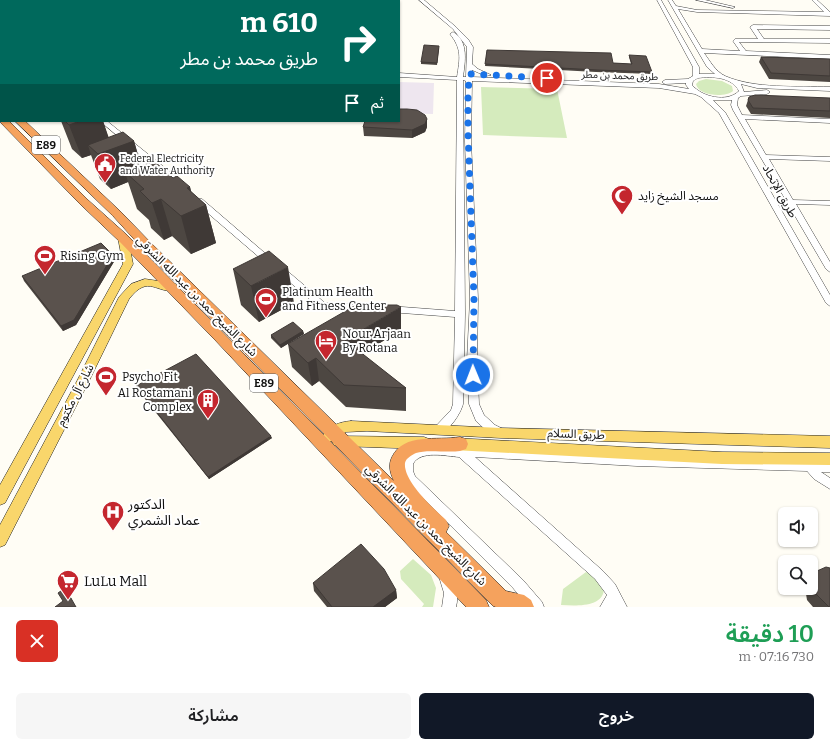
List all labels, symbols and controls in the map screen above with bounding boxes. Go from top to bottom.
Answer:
text: 610 m [240,6,318,39]
icon: right [332,16,384,68]
text: طريق محمد بن مطر [180,48,318,70]
pin [530,61,564,95]
icon: arrive [536,67,558,89]
street label: طريق محمد بن مطر [581,69,659,83]
icon: arrive [341,92,363,114]
text: ثم [371,94,384,112]
road number: E89 [32,136,60,154]
public building icon: Federal Electricity and Water Authority [92,151,118,184]
place label: Federal Electricity and Water Authority [120,153,215,177]
street label: طريق اﻹتحاد [759,162,800,220]
mosque icon: مسجد الشيخ زايد [609,183,635,216]
place label: مسجد الشيخ زايد [638,189,719,205]
street label: شارع الشيخ حمد بن عبد الله الشرقي [132,233,260,361]
sports icon: Rising Gym [32,243,58,276]
place label: Rising Gym [60,249,124,263]
place label: Platinum Health and Fitness Center [282,285,386,313]
sports icon: Platinum Health and Fitness Center [253,286,279,319]
place label: Nour Arjaan By Rotana [342,327,411,355]
hotel icon: Nour Arjaan By Rotana [313,328,339,361]
position arrow [452,354,494,396]
street label: شارع آل مكتوم [53,362,98,429]
sports icon: Psycho Fit [93,364,119,397]
place label: Psycho Fit [122,370,178,384]
road number: E89 [250,374,278,392]
place label: Al Rostamani Complex [118,386,192,414]
building icon: Al Rostamani Complex [195,387,221,420]
street label: طريق السلام [547,426,605,444]
street label: شارع الشيخ حمد بن عبد الله الشرقي [361,462,489,590]
place label: الدكتور عماد الشمري [127,496,200,531]
hospital icon: الدكتور عماد الشمري [100,499,126,532]
map controls [778,507,818,595]
button: sound [778,507,818,547]
button: search [778,555,818,595]
supermarket icon: LuLu Mall [55,568,81,601]
place label: LuLu Mall [84,573,147,590]
button: close [16,620,58,662]
text: 10 دقيقة [726,620,814,648]
text: 730 m · 07:16 [739,649,814,664]
button: مشاركة [16,693,411,739]
button: خروج [419,693,814,739]

